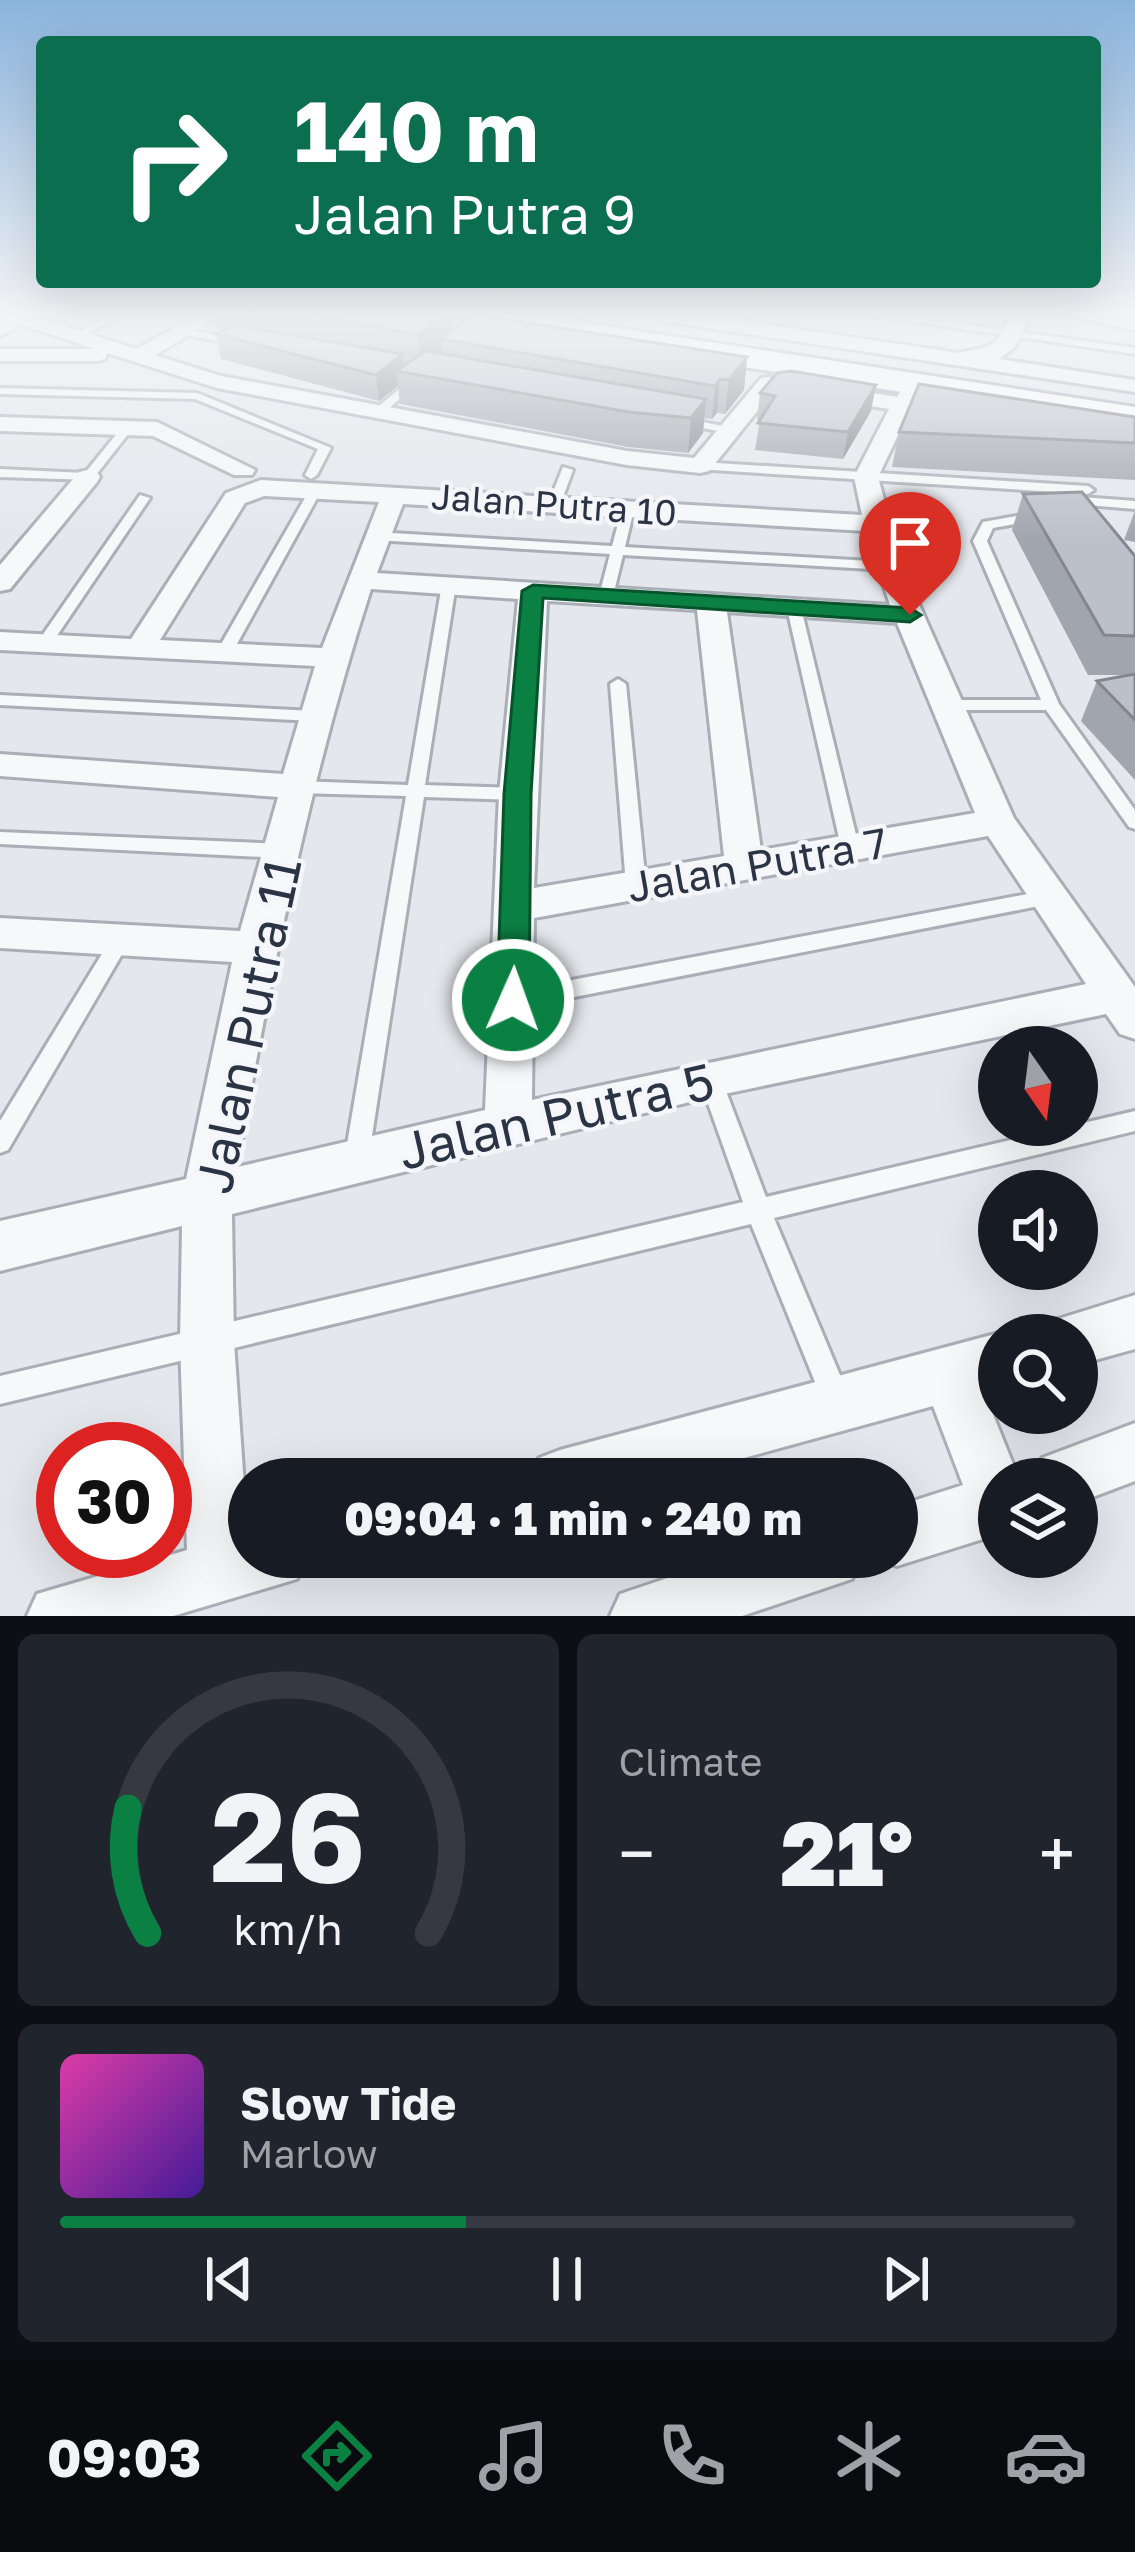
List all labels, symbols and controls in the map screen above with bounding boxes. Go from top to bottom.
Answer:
text: 140 m [294,80,539,180]
icon: right [96,84,252,240]
text: Jalan Putra 9 [294,181,636,246]
street label: Jalan Putra 10 [430,474,678,534]
pin [859,492,961,615]
icon: arrive [877,510,943,576]
street label: Jalan Putra 7 [623,817,891,911]
street label: Jalan Putra 11 [182,852,312,1198]
position arrow [450,937,576,1063]
north arrow [978,1026,1098,1146]
map controls [978,1026,1098,1578]
street label: Jalan Putra 5 [392,1049,720,1181]
button: sound [978,1170,1098,1290]
button: search [978,1314,1098,1434]
speed limit sign: 30 [36,1422,192,1578]
button: layers [978,1458,1098,1578]
text: 09:04 · 1 min · 240 m [344,1491,802,1545]
text: Climate [619,1738,762,1785]
text: 26 [211,1760,366,1909]
text: 21° [781,1798,913,1906]
text: − [619,1813,655,1893]
text: + [1039,1813,1075,1893]
text: km/h [234,1903,343,1954]
text: Slow Tide [240,2076,456,2130]
text: Marlow [240,2130,377,2177]
icon: previous [196,2246,262,2312]
icon: pause [534,2246,600,2312]
icon: next [873,2246,939,2312]
icon: directions [295,2414,379,2498]
icon: music [472,2414,556,2498]
icon: phone [650,2414,734,2498]
icon: climate [827,2414,911,2498]
icon: car [1004,2414,1088,2498]
text: 09:03 [47,2424,201,2489]

